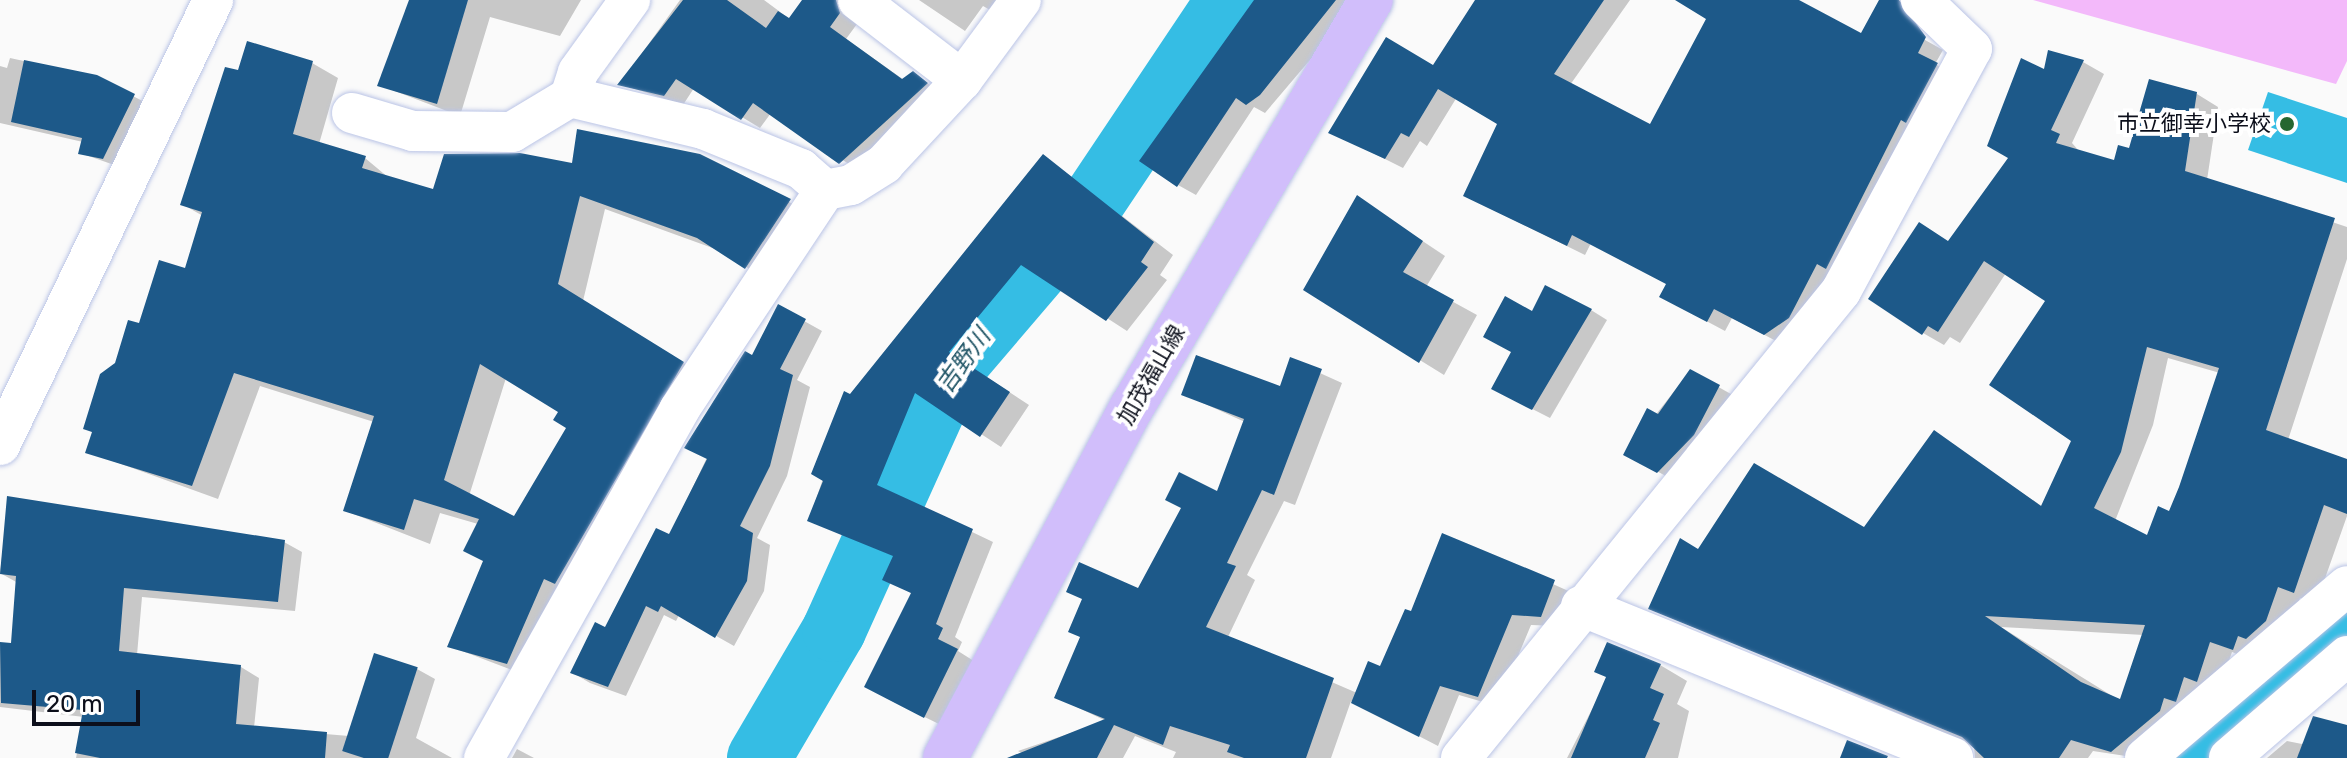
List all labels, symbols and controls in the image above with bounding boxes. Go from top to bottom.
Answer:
place label: 市立御幸小学校 [2117,111,2271,137]
marker: 市立御幸小学校 [2278,115,2296,133]
street label: 加茂福山線 [1112,321,1190,429]
water label: 吉野川 [931,323,997,399]
scale bar [36,674,144,724]
text: 20 m [46,690,103,718]

